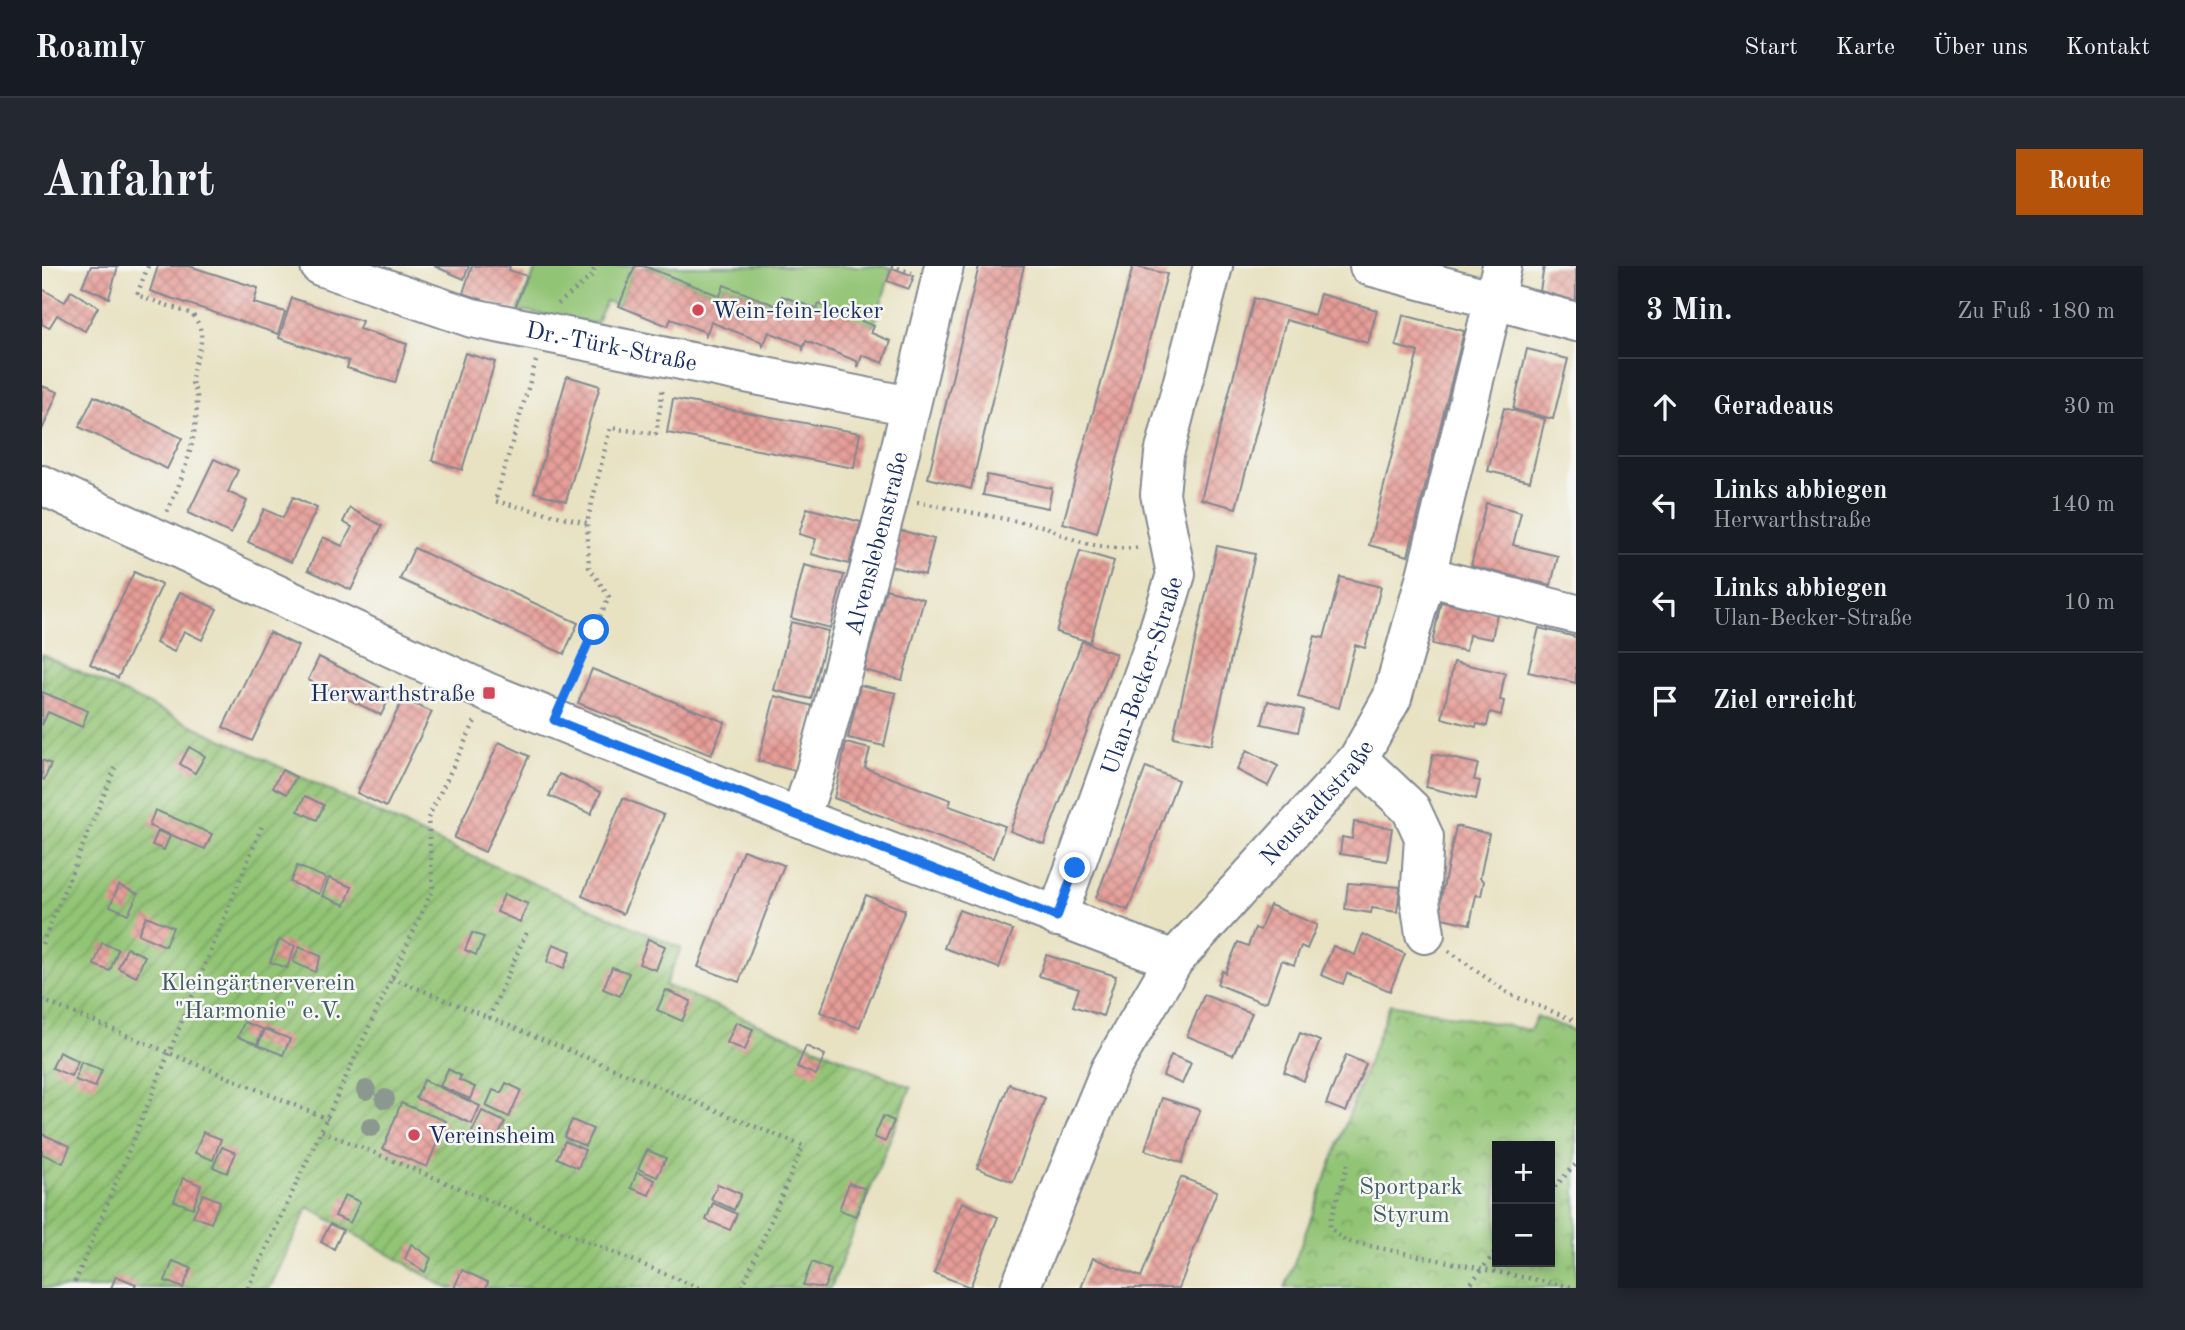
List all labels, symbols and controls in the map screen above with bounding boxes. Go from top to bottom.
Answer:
text: Roamly [35,32,146,65]
text: Start [1744,36,1798,60]
text: Karte [1836,36,1895,60]
text: Über uns [1933,36,2028,60]
text: Kontakt [2066,36,2150,60]
button: Route [2016,149,2143,215]
text: Anfahrt [42,158,215,207]
text: 3 Min. [1646,296,1732,326]
place label: Wein-fein-lecker [712,300,883,324]
text: Zu Fuß · 180 m [1957,300,2115,323]
marker: Wein-fein-lecker [690,302,706,318]
street label: Dr.-Türk-Straße [523,319,699,377]
icon: ahead [1646,388,1684,426]
text: Geradeaus [1713,394,1833,420]
text: 30 m [2064,395,2115,418]
street label: Alvenslebenstraße [842,450,913,638]
text: Links abbiegen [1713,478,1887,504]
icon: left [1646,486,1684,524]
text: 140 m [2050,493,2115,516]
text: Herwarthstraße [1713,509,1871,532]
street label: Ulan-Becker-Straße [1099,574,1188,779]
text: Links abbiegen [1713,576,1887,602]
icon: left [1646,584,1684,622]
text: 10 m [2064,591,2115,614]
text: Ulan-Becker-Straße [1713,607,1912,630]
route start [578,614,609,645]
icon: arrive [1646,682,1684,720]
place label: Herwarthstraße [310,683,475,707]
marker: Herwarthstraße [481,685,497,701]
text: Ziel erreicht [1713,688,1856,714]
street label: Neustadtstraße [1257,737,1380,871]
route end [1059,852,1090,883]
park label: Kleingärtnerverein "Harmonie" e.V. [161,972,355,1024]
place label: Vereinsheim [428,1125,556,1149]
marker: Vereinsheim [406,1127,422,1143]
map controls [1492,1141,1555,1267]
button: + [1492,1141,1555,1204]
park label: Sportpark Styrum [1359,1176,1463,1228]
button: − [1492,1204,1555,1267]

